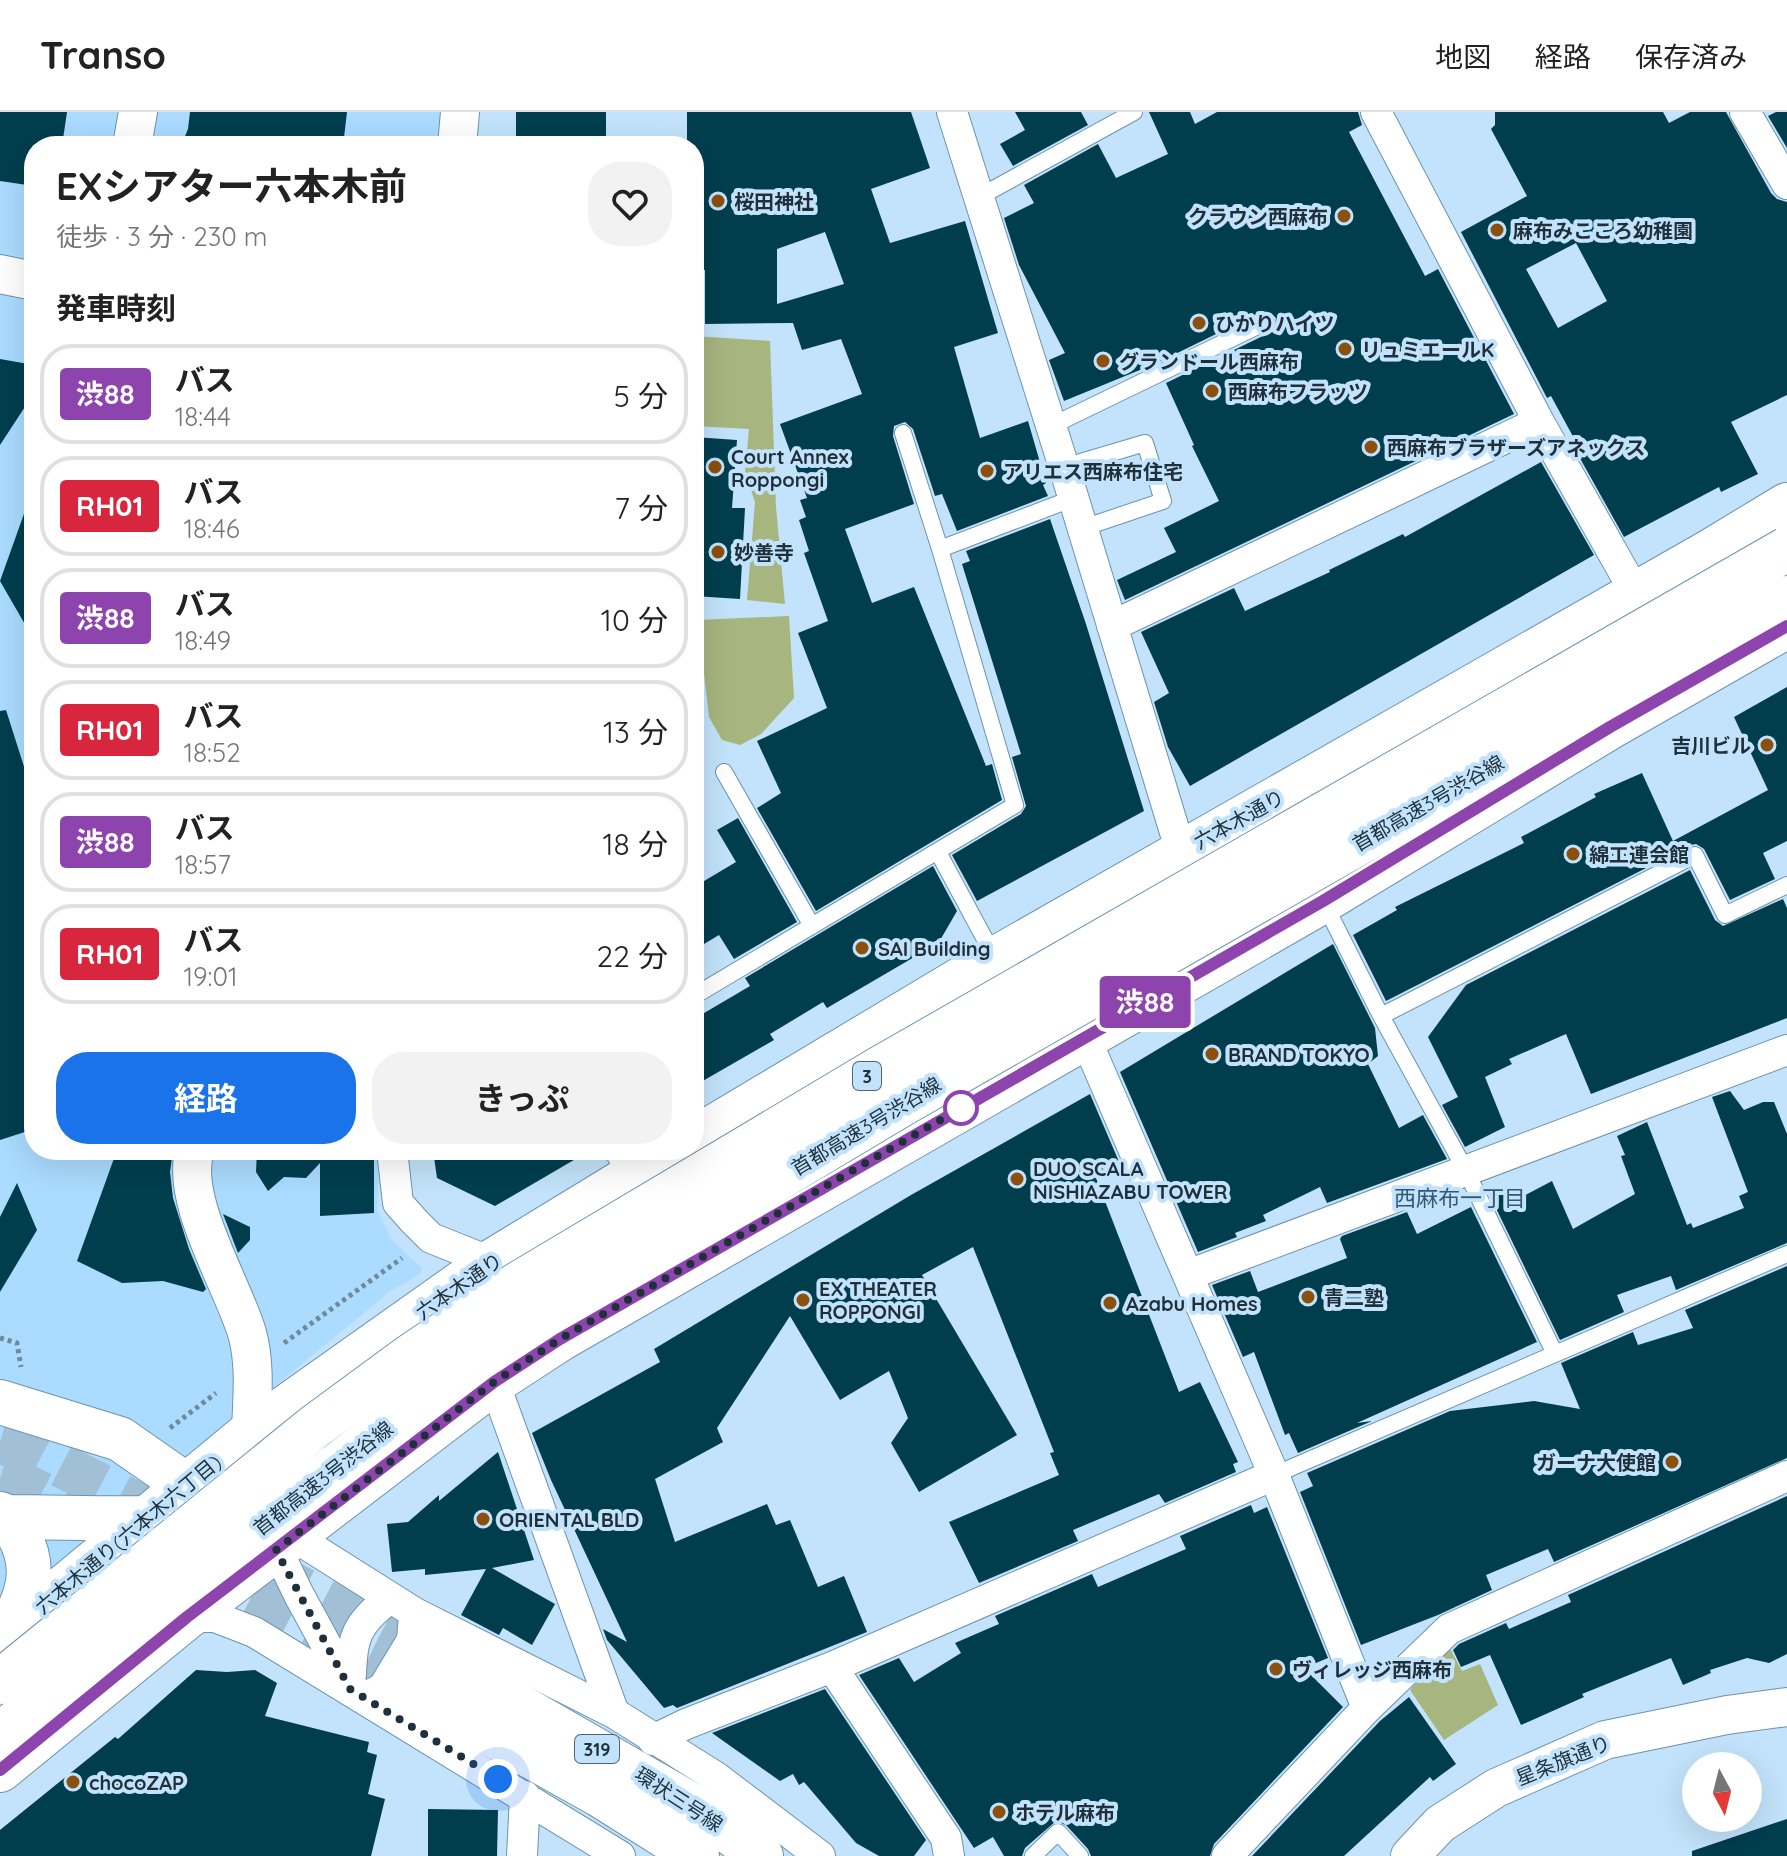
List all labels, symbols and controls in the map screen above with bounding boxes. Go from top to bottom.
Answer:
text: Transo [40,31,166,79]
text: 地図 [1435,39,1491,74]
text: 経路 [1535,39,1591,74]
text: 保存済み [1635,39,1747,74]
text: EXシアター六本木前 [56,162,407,210]
button: heart [588,162,672,246]
place label: 桜田神社 [734,189,814,214]
marker: 桜田神社 [709,192,727,210]
place label: クラウン西麻布 [1188,204,1328,229]
marker: クラウン西麻布 [1335,207,1353,225]
place label: 麻布みこころ幼稚園 [1513,218,1693,243]
text: 徒歩 · 3 分 · 230 m [56,220,268,253]
marker: 麻布みこころ幼稚園 [1488,221,1506,239]
text: 発車時刻 [56,289,176,327]
place label: ひかりハイツ [1215,311,1335,336]
marker: ひかりハイツ [1190,314,1208,332]
place label: リュミエールK [1361,337,1494,362]
marker: リュミエールK [1336,340,1354,358]
place label: グランドール西麻布 [1119,349,1299,374]
marker: グランドール西麻布 [1094,352,1112,370]
text: バス [175,361,235,399]
text: 渋88 [76,376,135,411]
text: 5 分 [613,377,668,415]
place label: 西麻布フラッツ [1228,379,1368,404]
marker: 西麻布フラッツ [1203,382,1221,400]
text: 18:44 [175,400,231,433]
place label: 西麻布ブラザーズアネックス [1387,435,1645,460]
marker: 西麻布ブラザーズアネックス [1362,438,1380,456]
place label: Court Annex Roppongi [731,444,849,492]
marker: Court Annex Roppongi [706,458,724,476]
place label: アリエス西麻布住宅 [1003,459,1183,484]
marker: アリエス西麻布住宅 [978,462,996,480]
text: バス [183,473,243,511]
text: RH01 [76,488,143,523]
text: 7 分 [614,489,668,527]
text: 18:46 [183,512,240,545]
place label: 妙善寺 [734,540,794,565]
marker: 妙善寺 [709,543,727,561]
text: バス [175,585,235,623]
text: 渋88 [76,600,135,635]
text: 10 分 [601,601,668,639]
text: 18:49 [175,624,231,657]
text: バス [183,697,243,735]
text: RH01 [76,712,143,747]
text: 13 分 [603,713,668,751]
place label: 吉川ビル [1671,733,1751,758]
text: 18:52 [183,736,241,769]
marker: 吉川ビル [1758,736,1776,754]
street label: 首都高速3号渋谷線 [1348,750,1508,856]
street label: 六本木通り [1189,784,1289,854]
text: バス [175,809,235,847]
text: 渋88 [76,824,135,859]
text: 18 分 [603,825,668,863]
place label: 綿工連会館 [1589,842,1689,867]
marker: 綿工連会館 [1564,845,1582,863]
text: 18:57 [175,848,231,881]
text: バス [183,921,243,959]
text: RH01 [76,936,143,971]
place label: SAI Building [878,936,991,961]
text: 22 分 [597,937,668,975]
marker: SAI Building [853,939,871,957]
text: 19:01 [183,960,238,993]
line badge: 渋88 [1099,976,1191,1028]
text: 渋88 [1116,984,1174,1019]
place label: BRAND TOKYO [1228,1042,1370,1067]
marker: BRAND TOKYO [1203,1045,1221,1063]
button: 経路 [56,1052,356,1144]
button: きっぷ [372,1052,672,1144]
road number: 3 [853,1062,881,1090]
street label: 首都高速3号渋谷線 [786,1071,946,1181]
unlabelled marker [944,1091,978,1125]
place label: DUO SCALA NISHIAZABU TOWER [1033,1156,1228,1204]
marker: DUO SCALA NISHIAZABU TOWER [1008,1170,1026,1188]
district label: 西麻布一丁目 [1394,1184,1526,1212]
street label: 六本木通り [411,1247,507,1325]
place label: EX THEATER ROPPONGI [819,1276,937,1324]
place label: 青二塾 [1324,1285,1384,1310]
marker: 青二塾 [1299,1288,1317,1306]
marker: EX THEATER ROPPONGI [794,1291,812,1309]
place label: Azabu Homes [1126,1291,1258,1316]
marker: Azabu Homes [1101,1294,1119,1312]
street label: 首都高速3号渋谷線 [248,1416,398,1540]
street label: 六本木通り(六本木六丁目) [30,1449,226,1619]
place label: ガーナ大使館 [1536,1450,1656,1475]
marker: ガーナ大使館 [1663,1453,1681,1471]
place label: ORIENTAL BLD [499,1507,639,1532]
marker: ORIENTAL BLD [474,1510,492,1528]
place label: ヴィレッジ西麻布 [1292,1657,1452,1682]
marker: ヴィレッジ西麻布 [1267,1660,1285,1678]
street label: 星条旗通り [1512,1730,1614,1790]
road number: 319 [575,1735,619,1763]
north arrow [1682,1752,1762,1832]
map controls [1682,1752,1762,1832]
your location [478,1759,518,1799]
street label: 環状三号線 [630,1761,728,1837]
place label: chocoZAP [89,1770,184,1795]
marker: chocoZAP [64,1773,82,1791]
place label: ホテル麻布 [1015,1800,1115,1825]
marker: ホテル麻布 [990,1803,1008,1821]

